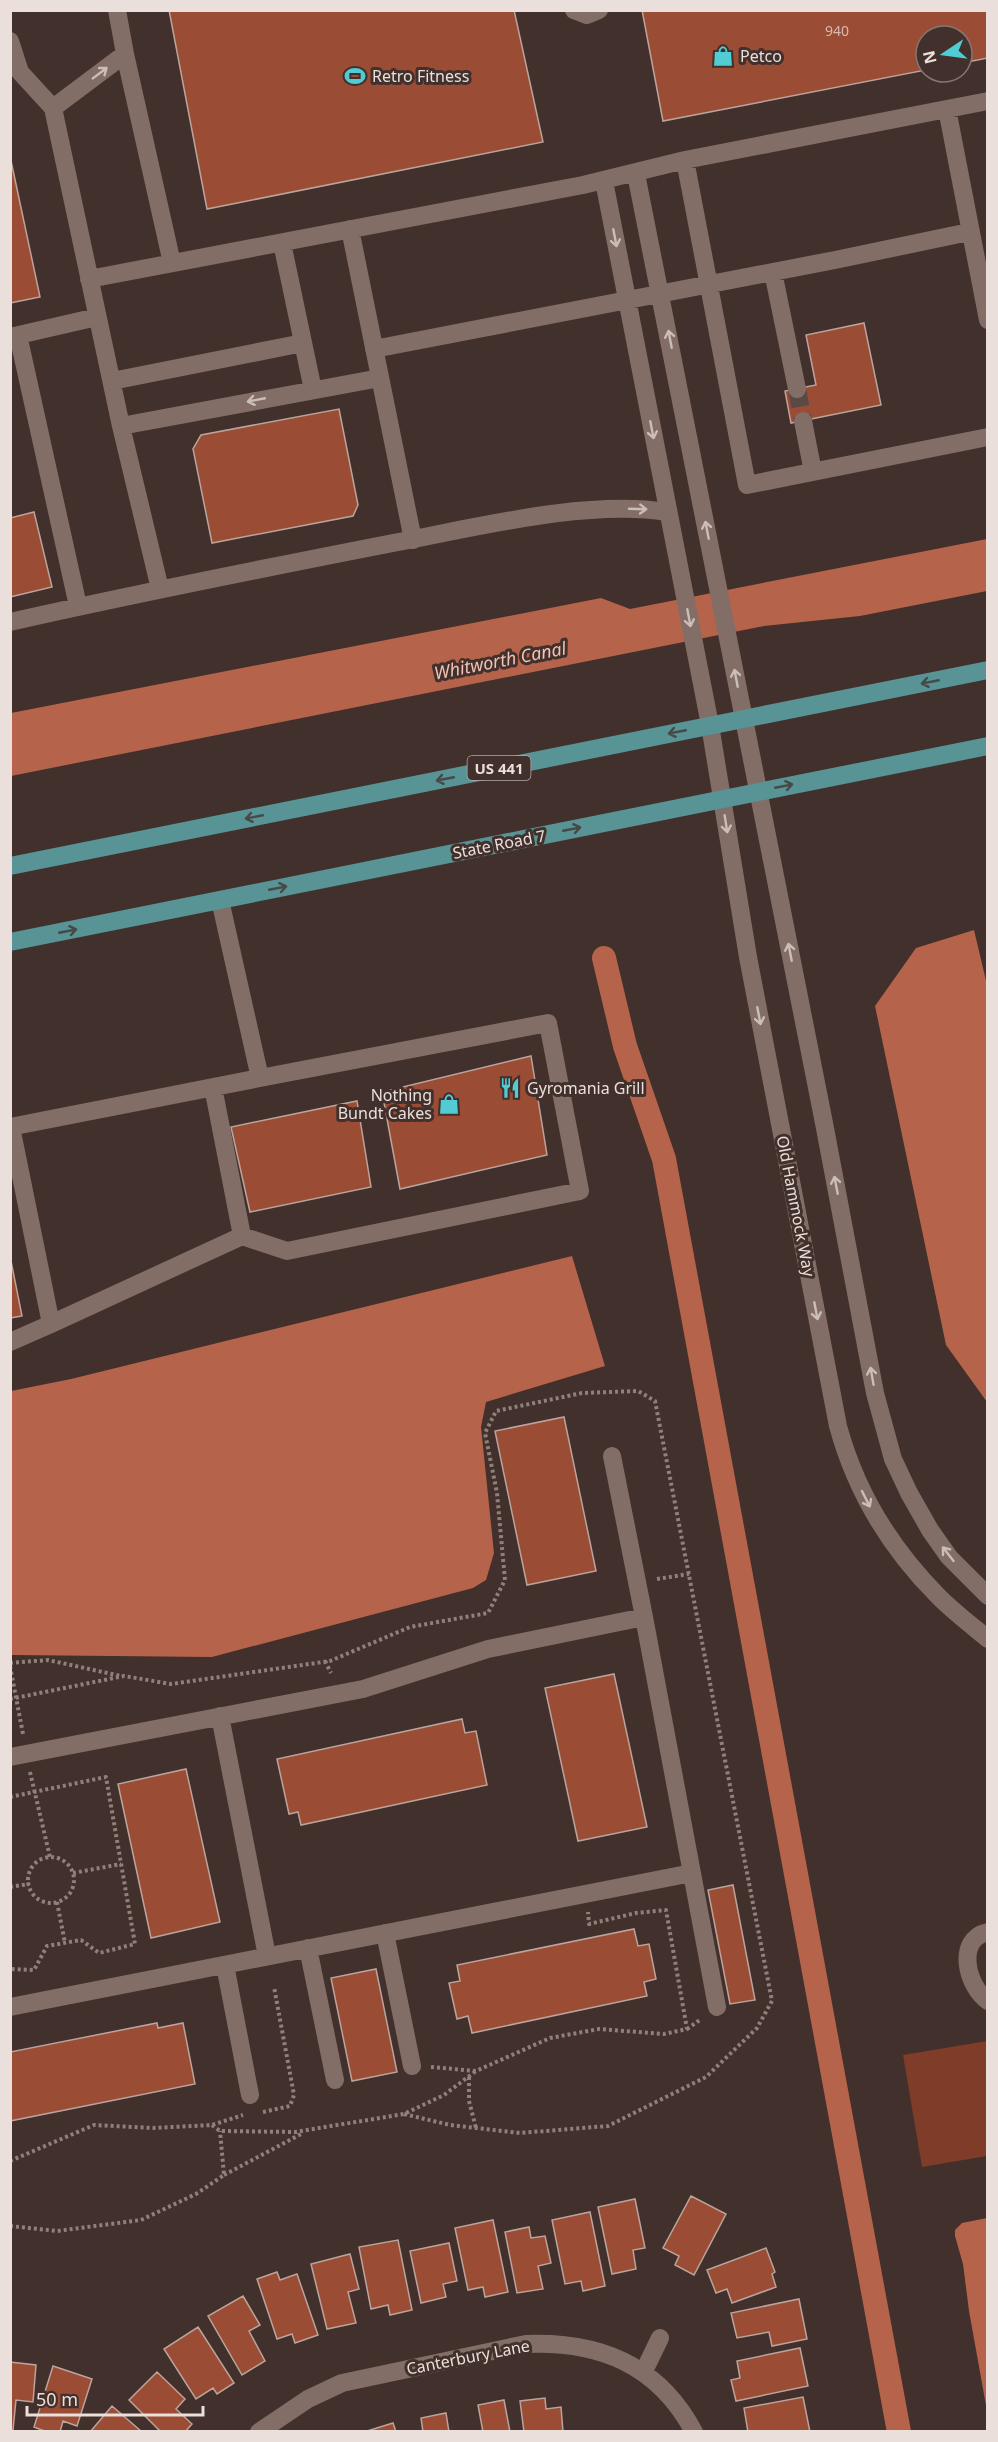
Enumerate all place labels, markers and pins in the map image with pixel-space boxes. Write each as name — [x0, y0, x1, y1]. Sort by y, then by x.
shop icon: Petco — [711, 44, 735, 68]
place label: Petco — [740, 45, 782, 67]
sports icon: Retro Fitness — [343, 64, 367, 88]
place label: Retro Fitness — [372, 65, 469, 87]
restaurant icon: Gyromania Grill — [498, 1076, 522, 1100]
place label: Gyromania Grill — [527, 1077, 645, 1099]
place label: Nothing Bundt Cakes — [338, 1084, 432, 1124]
shop icon: Nothing Bundt Cakes — [437, 1092, 461, 1116]

